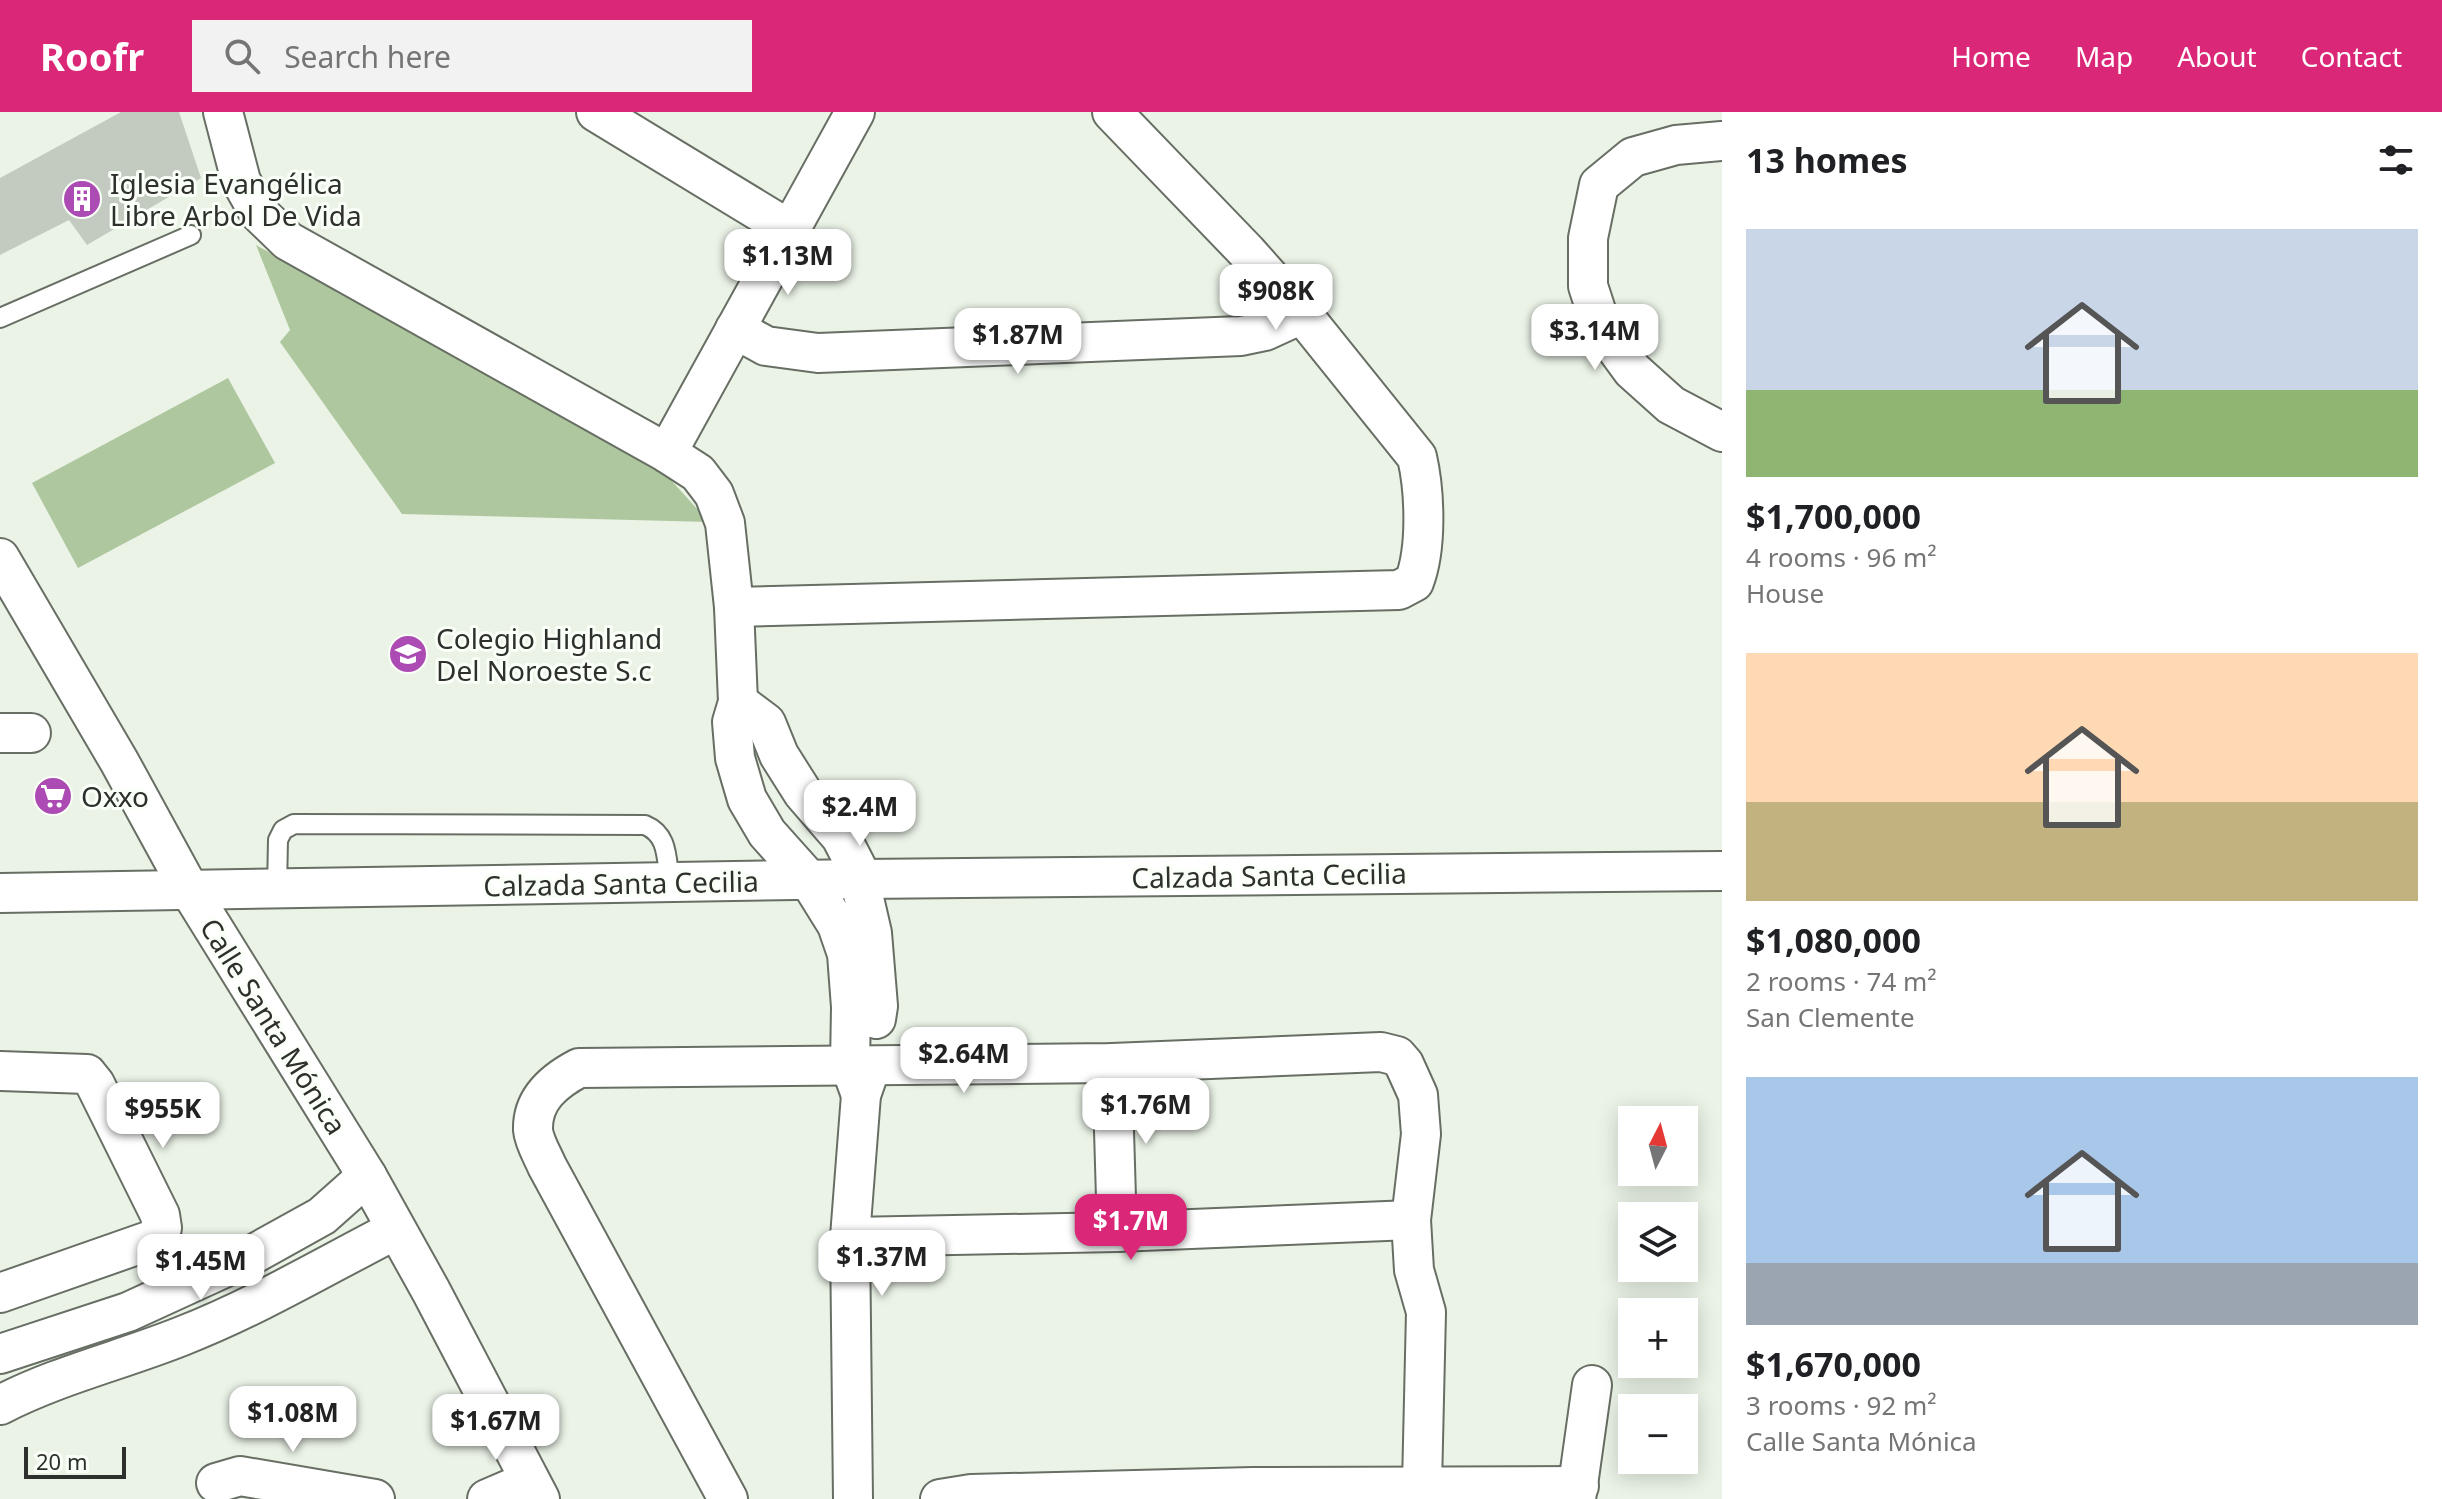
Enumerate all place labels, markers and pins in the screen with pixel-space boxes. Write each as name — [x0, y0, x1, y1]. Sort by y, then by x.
place label: Iglesia Evangélica Libre Arbol De Vida — [110, 164, 362, 234]
building icon: Iglesia Evangélica Libre Arbol De Vida — [61, 178, 103, 220]
pin: $1.13M — [723, 229, 853, 297]
pin: $908K — [1220, 264, 1332, 332]
pin: $3.14M — [1530, 304, 1660, 372]
pin: $1.87M — [953, 308, 1083, 376]
place label: Colegio Highland Del Noroeste S.c — [436, 619, 662, 689]
school or university icon: Colegio Highland Del Noroeste S.c — [387, 633, 429, 675]
supermarket icon: Oxxo — [32, 775, 74, 817]
place label: Oxxo — [81, 777, 149, 815]
pin: $2.4M — [804, 780, 916, 848]
pin: $2.64M — [899, 1027, 1029, 1095]
pin: $1.76M — [1081, 1078, 1211, 1146]
pin: $955K — [107, 1082, 219, 1150]
pin: $1.7M — [1075, 1194, 1187, 1262]
pin: $1.37M — [817, 1230, 947, 1298]
pin: $1.45M — [136, 1234, 266, 1302]
pin: $1.08M — [228, 1386, 358, 1454]
pin: $1.67M — [431, 1394, 561, 1462]

